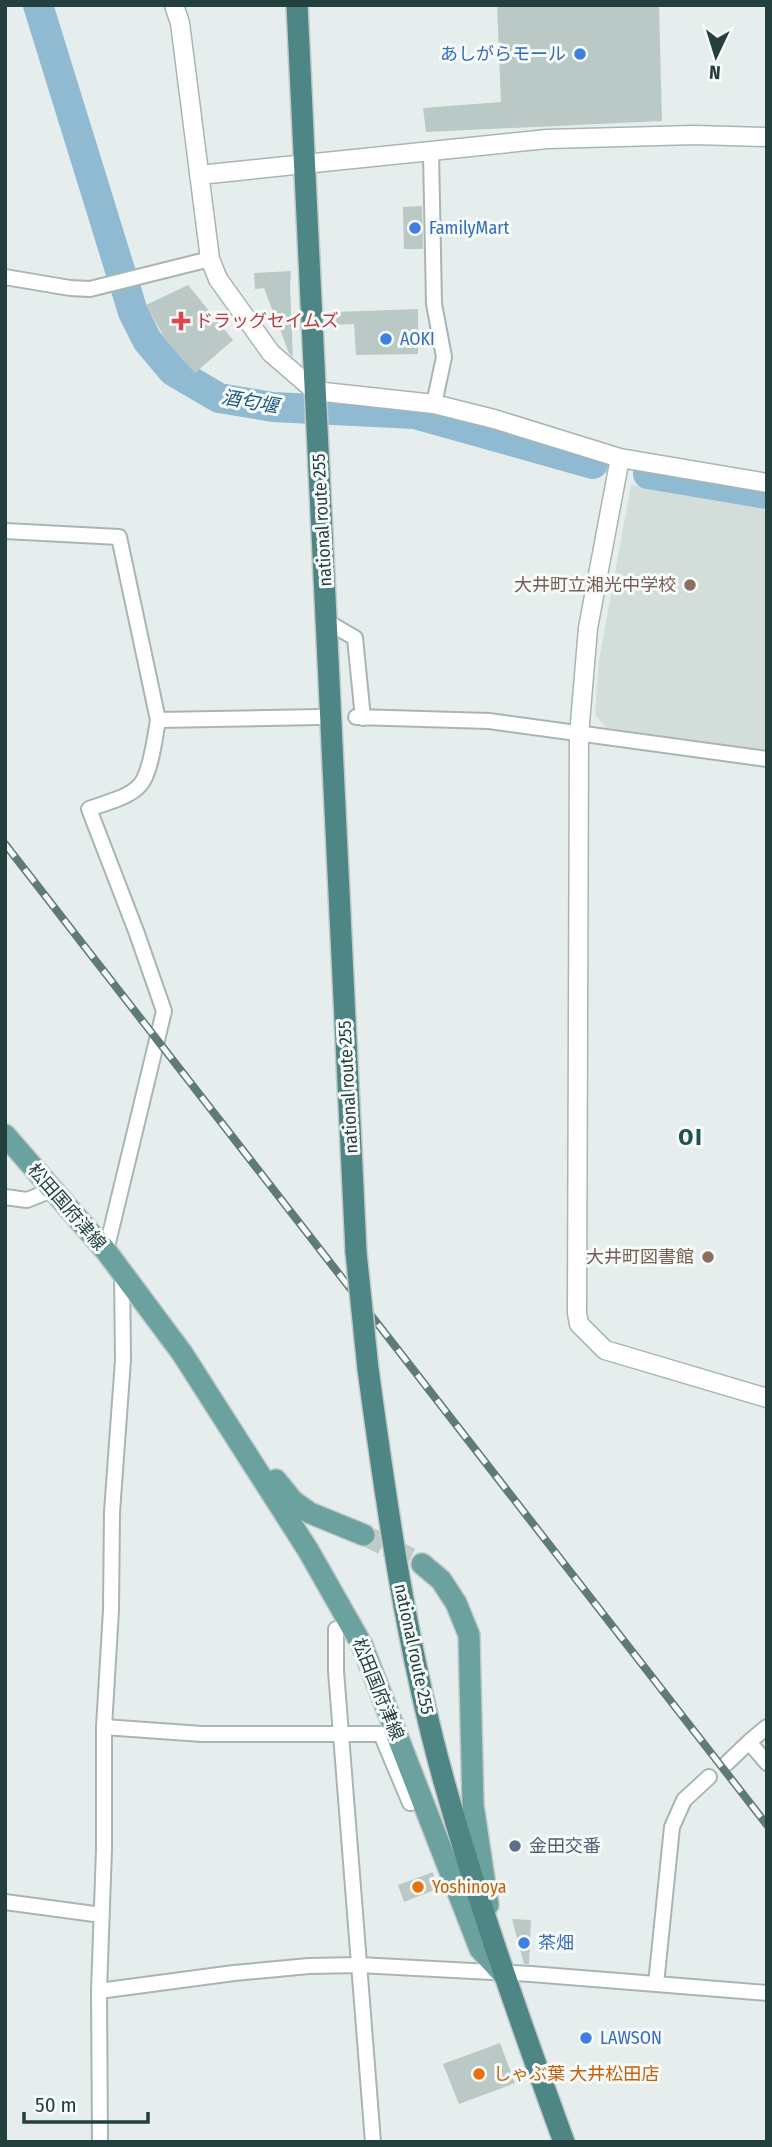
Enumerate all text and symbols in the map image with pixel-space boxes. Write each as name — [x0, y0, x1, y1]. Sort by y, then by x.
north arrow — [681, 21, 751, 91]
place label: あしがらモール — [440, 43, 566, 65]
marker: あしがらモール — [572, 46, 588, 62]
text: N — [708, 61, 721, 84]
place label: FamilyMart — [429, 217, 510, 239]
marker: FamilyMart — [407, 220, 423, 236]
place label: ドラッグセイムズ — [195, 310, 339, 332]
marker: ドラッグセイムズ — [173, 313, 189, 329]
place label: AOKI — [400, 328, 435, 350]
marker: AOKI — [378, 331, 394, 347]
water label: 酒匂堰 — [220, 385, 283, 418]
street label: national route 255 — [308, 453, 336, 587]
place label: 大井町立湘光中学校 — [514, 574, 676, 596]
marker: 大井町立湘光中学校 — [682, 577, 698, 593]
street label: national route 255 — [334, 1020, 362, 1154]
district label: OI — [678, 1123, 704, 1151]
street label: 松田国府津線 — [23, 1159, 111, 1255]
place label: 大井町図書館 — [586, 1246, 694, 1268]
marker: 大井町図書館 — [700, 1249, 716, 1265]
street label: national route 255 — [389, 1582, 439, 1716]
street label: 松田国府津線 — [348, 1635, 408, 1743]
place label: 金田交番 — [529, 1835, 601, 1857]
marker: 金田交番 — [507, 1838, 523, 1854]
place label: Yoshinoya — [432, 1876, 507, 1898]
marker: Yoshinoya — [410, 1879, 426, 1895]
place label: 茶畑 — [538, 1932, 574, 1954]
marker: 茶畑 — [516, 1935, 532, 1951]
place label: LAWSON — [600, 2027, 662, 2049]
marker: LAWSON — [578, 2030, 594, 2046]
place label: しゃぶ葉 大井松田店 — [493, 2063, 659, 2085]
marker: しゃぶ葉 大井松田店 — [471, 2066, 487, 2082]
scale bar — [24, 2080, 149, 2124]
text: 50 m — [35, 2092, 77, 2118]

